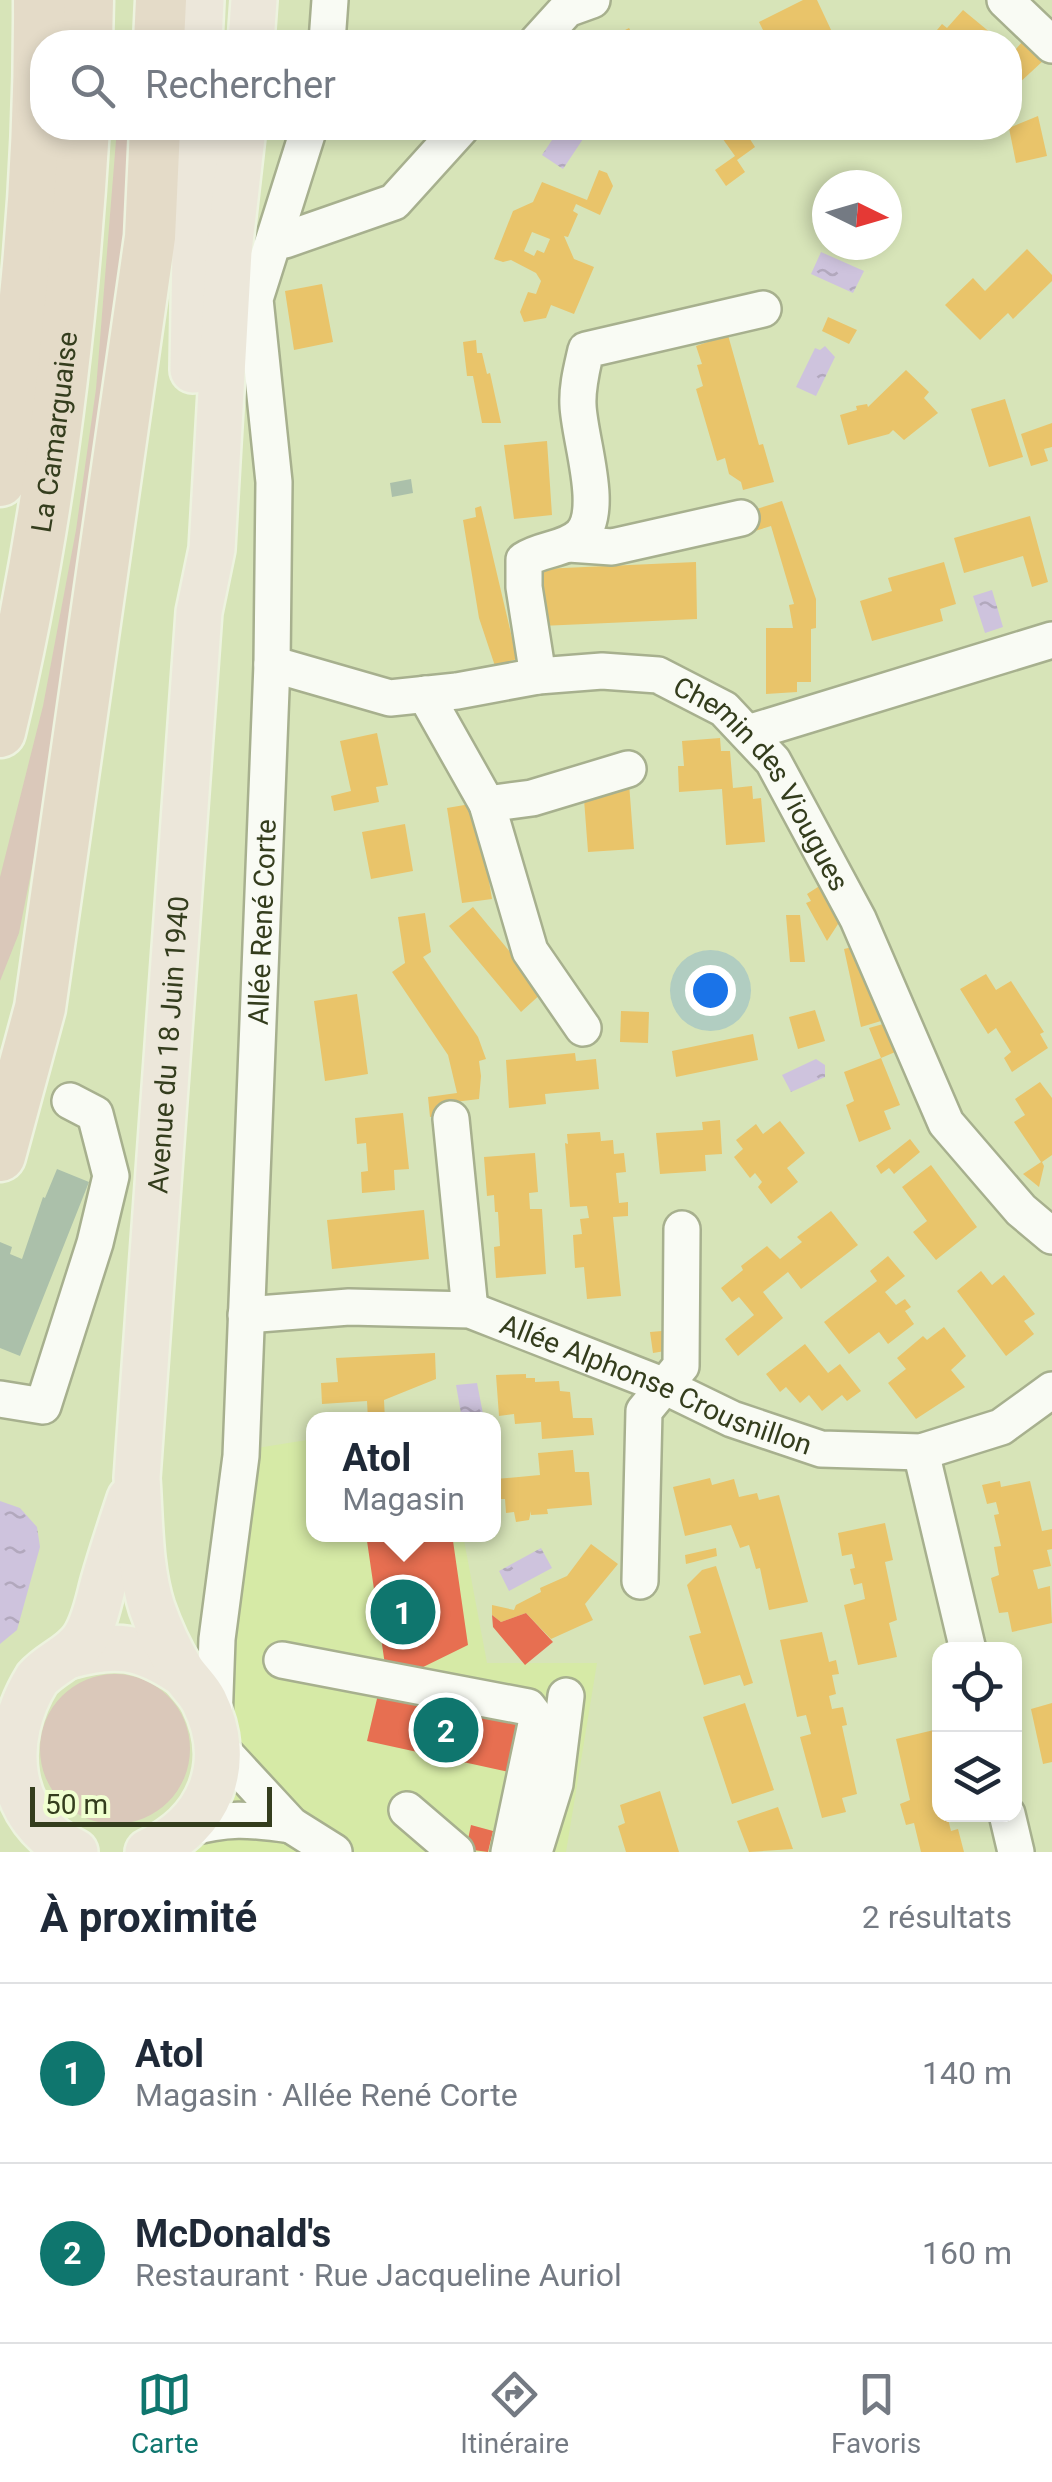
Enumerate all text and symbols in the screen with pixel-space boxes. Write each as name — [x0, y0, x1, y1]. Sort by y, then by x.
search box — [30, 30, 1022, 140]
icon: search — [65, 58, 120, 113]
text: Rechercher — [145, 63, 336, 107]
north arrow — [812, 170, 902, 260]
street label: La Camarguaise — [24, 330, 84, 535]
street label: Chemin des Viougues — [668, 669, 856, 896]
street label: Allée René Corte — [241, 818, 282, 1026]
street label: Avenue du 18 Juin 1940 — [141, 895, 195, 1195]
your location — [685, 965, 736, 1016]
street label: Allée Alphonse Crousnillon — [496, 1307, 816, 1461]
popup — [306, 1412, 501, 1542]
text: Atol — [342, 1436, 411, 1480]
text: Magasin — [342, 1480, 465, 1518]
pin: 1 — [370, 1574, 436, 1650]
map controls — [932, 1642, 1022, 1822]
button: locate — [932, 1642, 1022, 1732]
pin: 2 — [414, 1692, 478, 1768]
button: layers — [932, 1732, 1022, 1822]
scale bar — [30, 1782, 272, 1826]
text: 50 m — [45, 1788, 108, 1821]
text: À proximité — [40, 1893, 257, 1942]
text: 2 résultats — [862, 1898, 1012, 1936]
text: Atol — [135, 2032, 204, 2076]
text: 1 — [63, 2054, 82, 2092]
text: 140 m — [922, 2054, 1012, 2092]
text: Magasin · Allée René Corte — [135, 2076, 518, 2114]
text: McDonald's — [135, 2212, 331, 2256]
text: 2 — [63, 2234, 82, 2272]
text: 160 m — [922, 2234, 1012, 2272]
text: Restaurant · Rue Jacqueline Auriol — [135, 2256, 622, 2294]
tab: Carte — [131, 2367, 199, 2460]
tab: Itinéraire — [460, 2367, 569, 2460]
tab: Favoris — [831, 2367, 921, 2460]

